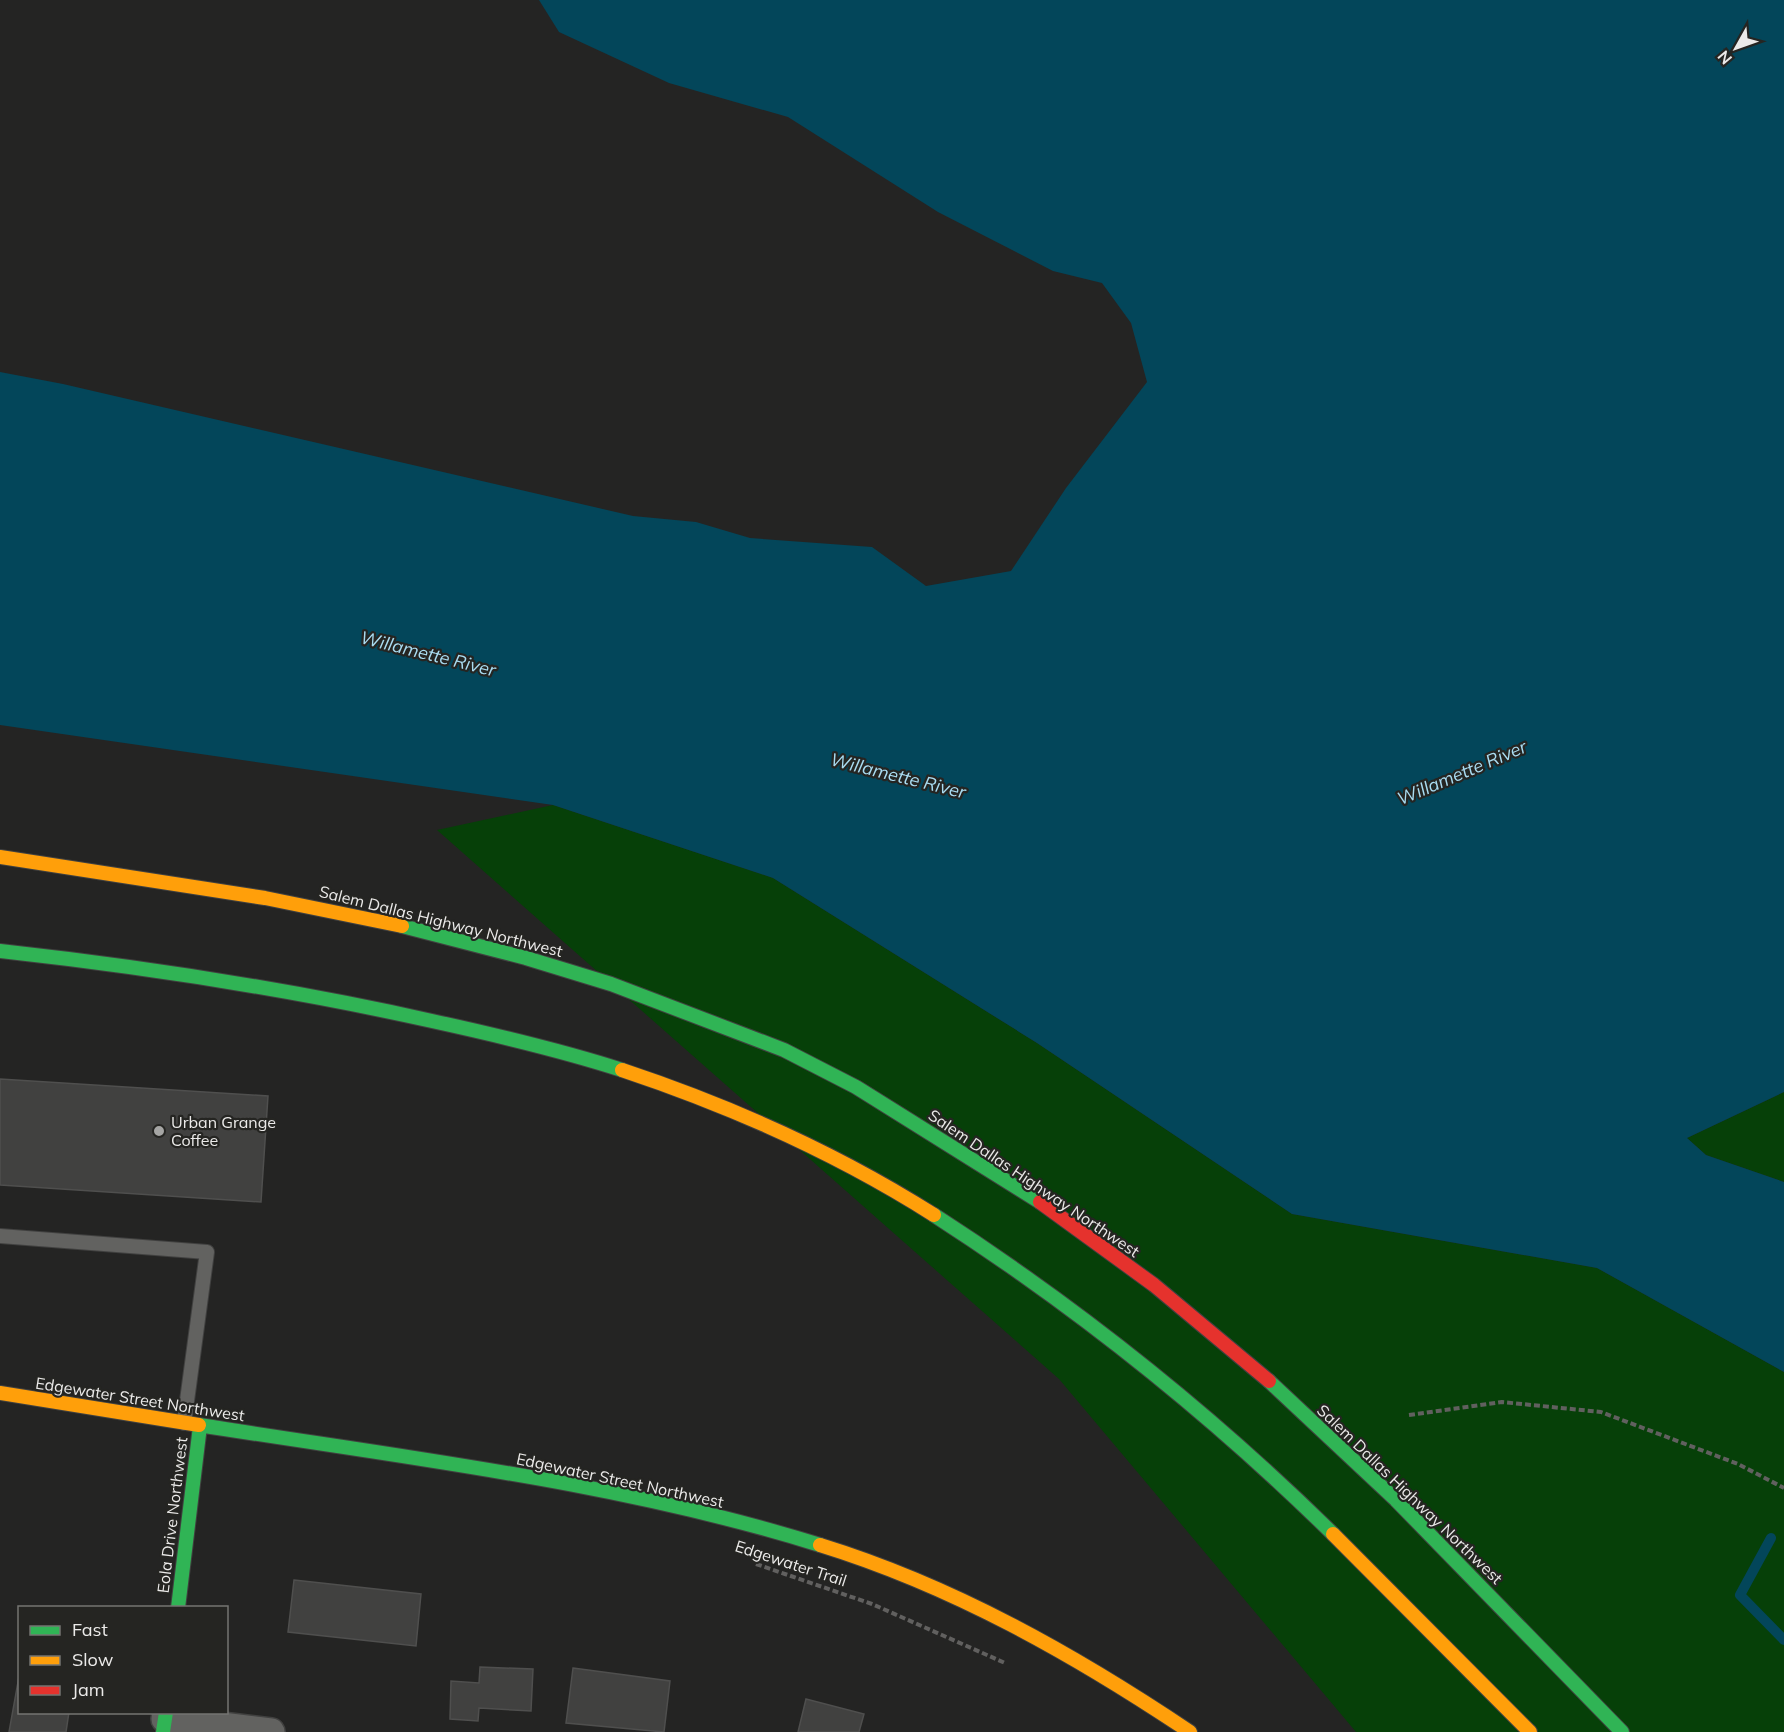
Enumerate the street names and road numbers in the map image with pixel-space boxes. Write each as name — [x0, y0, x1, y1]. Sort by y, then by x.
street label: Salem Dallas Highway Northwest — [317, 881, 565, 961]
street label: Salem Dallas Highway Northwest — [925, 1105, 1144, 1261]
street label: Edgewater Street Northwest — [34, 1373, 246, 1425]
street label: Salem Dallas Highway Northwest — [1313, 1400, 1507, 1588]
street label: Eola Drive Northwest — [153, 1435, 192, 1594]
street label: Edgewater Street Northwest — [515, 1448, 726, 1512]
street label: Edgewater Trail — [733, 1536, 849, 1590]

